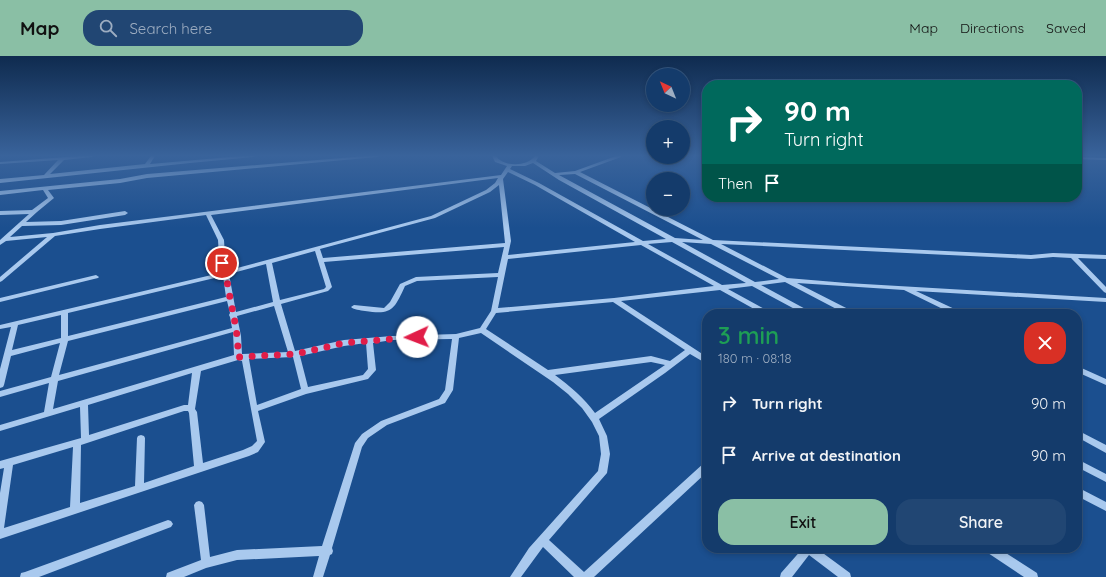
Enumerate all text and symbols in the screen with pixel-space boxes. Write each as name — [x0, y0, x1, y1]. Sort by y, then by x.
search box — [83, 10, 363, 46]
text: Map — [20, 16, 59, 40]
icon: search — [97, 17, 119, 39]
text: Search here — [129, 19, 212, 38]
text: Map — [909, 19, 938, 37]
text: Directions — [960, 19, 1024, 37]
text: Saved — [1046, 19, 1086, 37]
north arrow — [646, 68, 690, 112]
map controls — [646, 68, 690, 216]
text: 90 m — [784, 93, 851, 128]
icon: right — [718, 96, 770, 148]
button: + — [646, 120, 690, 164]
text: Turn right — [784, 128, 864, 151]
button: − — [646, 172, 690, 216]
icon: arrive — [761, 172, 783, 194]
text: Then — [718, 174, 753, 193]
pin — [205, 246, 239, 280]
icon: arrive — [211, 252, 233, 274]
position arrow — [396, 316, 438, 358]
text: 3 min — [718, 320, 779, 350]
button: close — [1024, 322, 1066, 364]
text: 180 m · 08:18 — [718, 350, 792, 366]
icon: right — [718, 392, 740, 414]
text: Turn right — [752, 394, 823, 413]
text: 90 m — [1031, 394, 1066, 413]
icon: arrive — [718, 444, 740, 466]
text: Arrive at destination — [752, 446, 901, 465]
text: 90 m — [1031, 446, 1066, 465]
button: Exit — [718, 499, 888, 545]
button: Share — [896, 499, 1066, 545]

